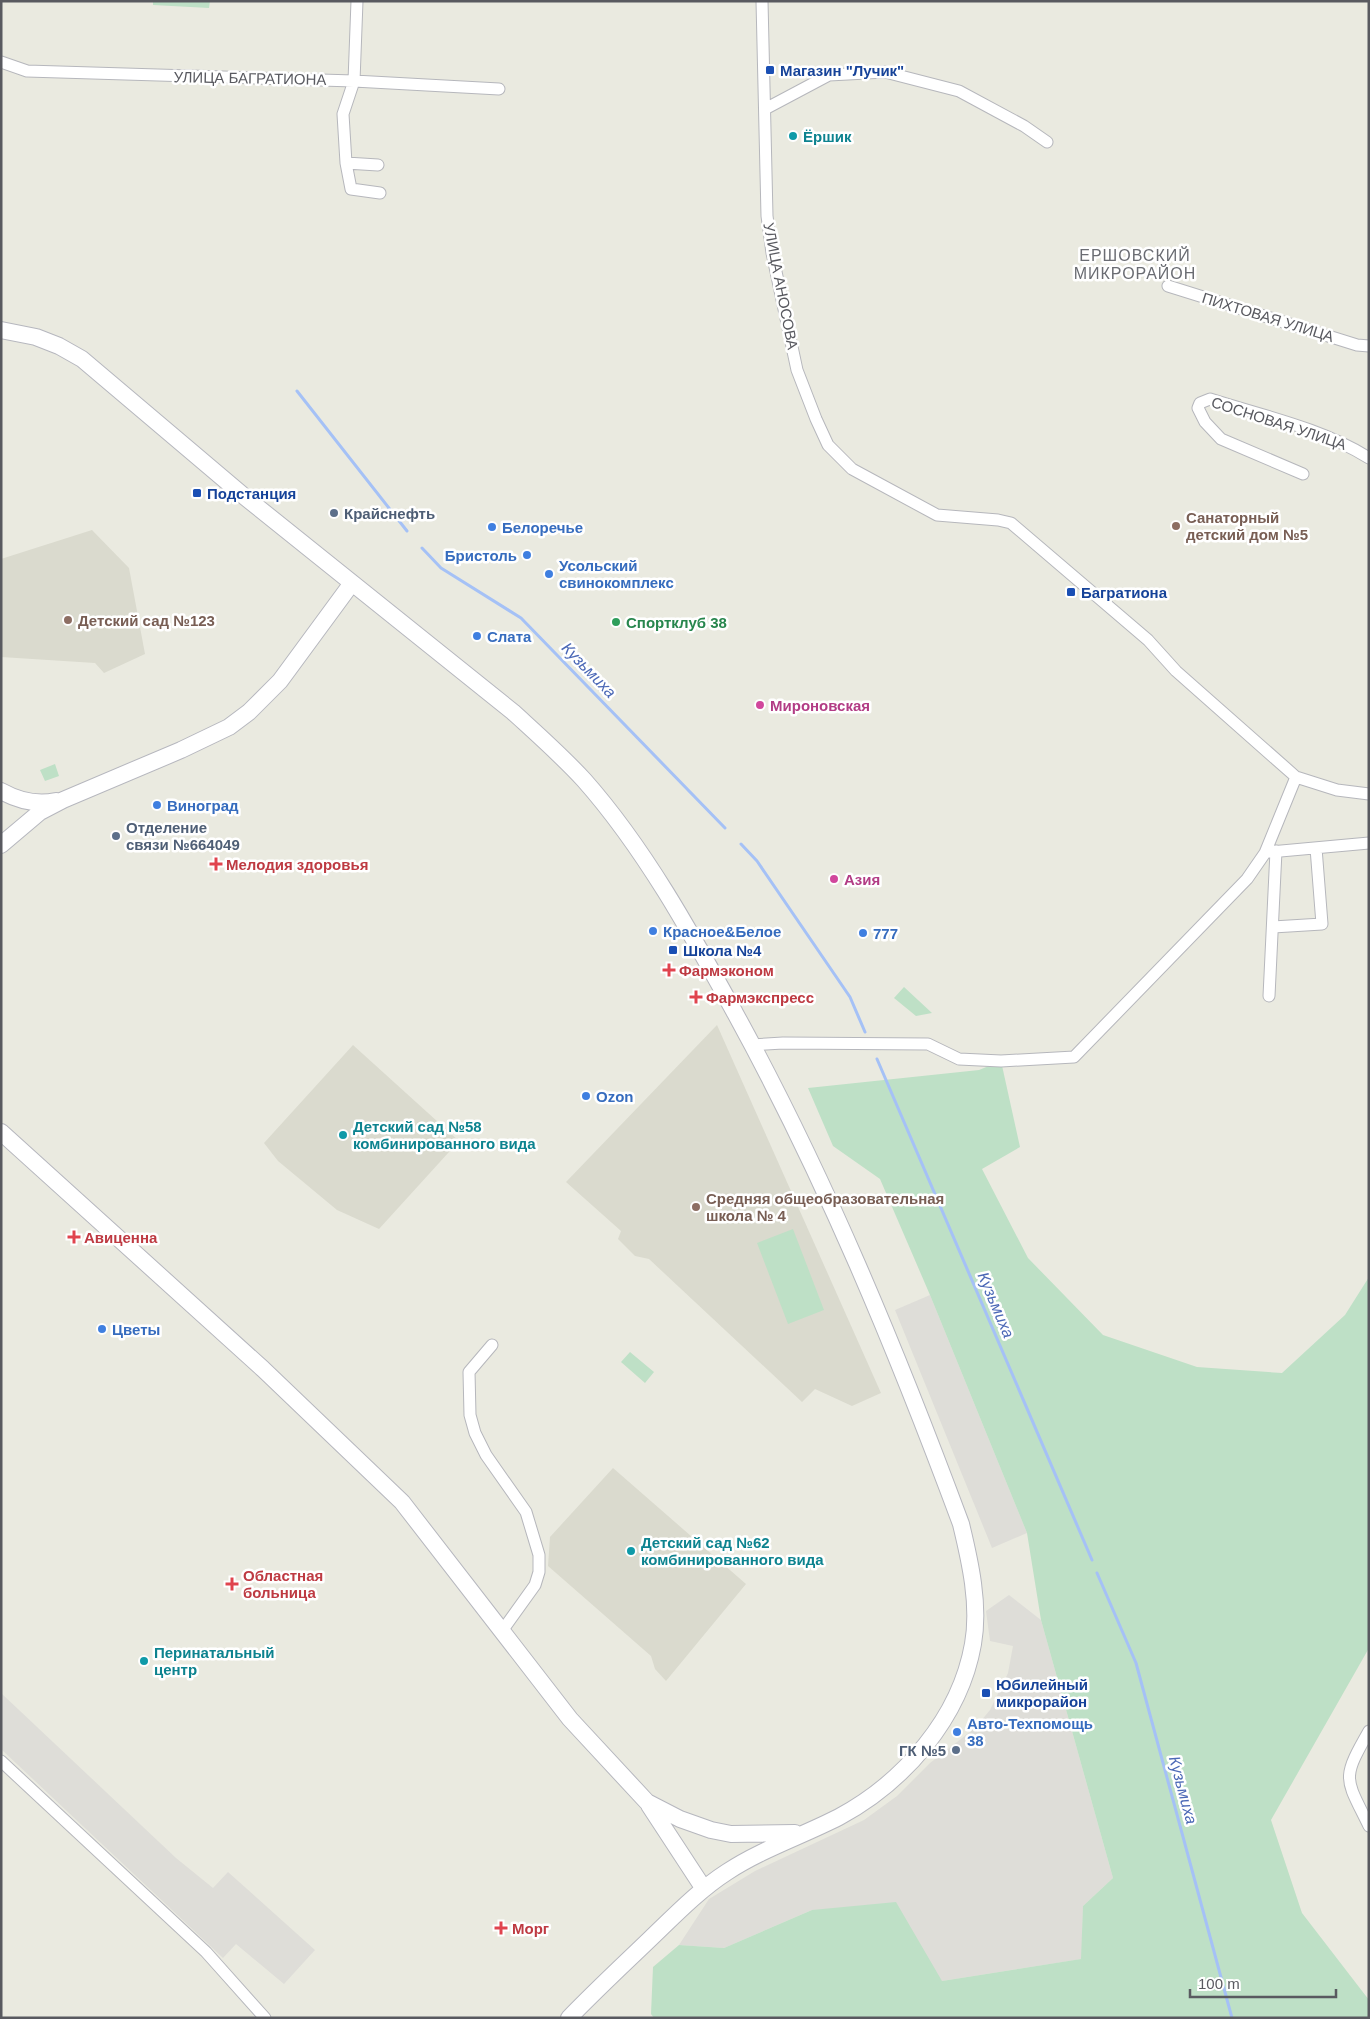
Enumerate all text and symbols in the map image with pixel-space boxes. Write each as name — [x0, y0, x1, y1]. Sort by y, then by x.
place label: Магазин "Лучик" — [780, 62, 904, 79]
marker: Магазин "Лучик" — [764, 64, 776, 76]
street label: УЛИЦА БАГРАТИОНА — [173, 68, 327, 88]
place label: Ёршик — [803, 128, 852, 145]
marker: Ёршик — [787, 130, 799, 142]
street label: УЛИЦА АНОСОВА — [760, 221, 802, 351]
district label: ЕРШОВСКИЙ МИКРОРАЙОН — [1074, 246, 1196, 282]
street label: ПИХТОВАЯ УЛИЦА — [1200, 289, 1336, 345]
street label: СОСНОВАЯ УЛИЦА — [1209, 393, 1349, 453]
place label: Подстанция — [207, 485, 296, 502]
marker: Подстанция — [191, 487, 203, 499]
place label: Крайснефть — [344, 505, 435, 522]
marker: Крайснефть — [328, 507, 340, 519]
place label: Санаторный детский дом №5 — [1186, 509, 1308, 543]
place label: Белоречье — [502, 519, 583, 536]
marker: Санаторный детский дом №5 — [1170, 520, 1182, 532]
marker: Белоречье — [486, 521, 498, 533]
place label: Бристоль — [445, 547, 517, 564]
marker: Бристоль — [521, 549, 533, 561]
place label: Усольский свинокомплекс — [559, 557, 674, 591]
marker: Усольский свинокомплекс — [543, 568, 555, 580]
place label: Багратиона — [1081, 584, 1168, 601]
marker: Багратиона — [1065, 586, 1077, 598]
place label: Детский сад №123 — [78, 612, 215, 629]
marker: Детский сад №123 — [62, 614, 74, 626]
place label: Спортклуб 38 — [626, 614, 727, 631]
marker: Спортклуб 38 — [610, 616, 622, 628]
place label: Слата — [487, 628, 532, 645]
marker: Слата — [471, 630, 483, 642]
water label: Кузьмиха — [559, 639, 619, 701]
place label: Мироновская — [770, 697, 870, 714]
marker: Мироновская — [754, 699, 766, 711]
place label: Виноград — [167, 797, 239, 814]
marker: Виноград — [151, 799, 163, 811]
place label: Отделение связи №664049 — [126, 819, 240, 853]
marker: Отделение связи №664049 — [110, 830, 122, 842]
place label: Мелодия здоровья — [226, 856, 368, 873]
marker: Мелодия здоровья — [210, 858, 222, 870]
place label: Азия — [844, 871, 880, 888]
marker: Азия — [828, 873, 840, 885]
place label: Красное&Белое — [663, 923, 781, 940]
marker: Красное&Белое — [647, 925, 659, 937]
place label: 777 — [873, 925, 898, 942]
marker: 777 — [857, 927, 869, 939]
place label: Школа №4 — [683, 942, 762, 959]
marker: Школа №4 — [667, 944, 679, 956]
place label: Фармэконом — [679, 962, 774, 979]
marker: Фармэконом — [663, 964, 675, 976]
place label: Фармэкспресс — [706, 989, 814, 1006]
marker: Фармэкспресс — [690, 991, 702, 1003]
place label: Ozon — [596, 1088, 634, 1105]
marker: Ozon — [580, 1090, 592, 1102]
place label: Детский сад №58 комбинированного вида — [353, 1118, 536, 1152]
marker: Детский сад №58 комбинированного вида — [337, 1129, 349, 1141]
place label: Средняя общеобразовательная школа № 4 — [706, 1190, 944, 1224]
marker: Средняя общеобразовательная школа № 4 — [690, 1201, 702, 1213]
place label: Авиценна — [84, 1229, 158, 1246]
marker: Авиценна — [68, 1231, 80, 1243]
water label: Кузьмиха — [975, 1270, 1017, 1340]
place label: Цветы — [112, 1321, 160, 1338]
marker: Цветы — [96, 1323, 108, 1335]
place label: Детский сад №62 комбинированного вида — [641, 1534, 824, 1568]
marker: Детский сад №62 комбинированного вида — [625, 1545, 637, 1557]
place label: Областная больница — [243, 1567, 323, 1601]
marker: Областная больница — [225, 1577, 239, 1591]
place label: Перинатальный центр — [154, 1644, 274, 1678]
marker: Перинатальный центр — [138, 1655, 150, 1667]
place label: Юбилейный микрорайон — [996, 1676, 1088, 1710]
marker: Юбилейный микрорайон — [980, 1687, 992, 1699]
place label: Авто-Техпомощь 38 — [967, 1715, 1093, 1749]
marker: Авто-Техпомощь 38 — [951, 1726, 963, 1738]
place label: ГК №5 — [899, 1742, 946, 1759]
marker: ГК №5 — [950, 1744, 962, 1756]
water label: Кузьмиха — [1166, 1754, 1200, 1826]
place label: Морг — [512, 1920, 549, 1937]
marker: Морг — [494, 1921, 508, 1935]
scale bar — [1190, 1966, 1336, 1998]
text: 100 m — [1198, 1975, 1240, 1992]

